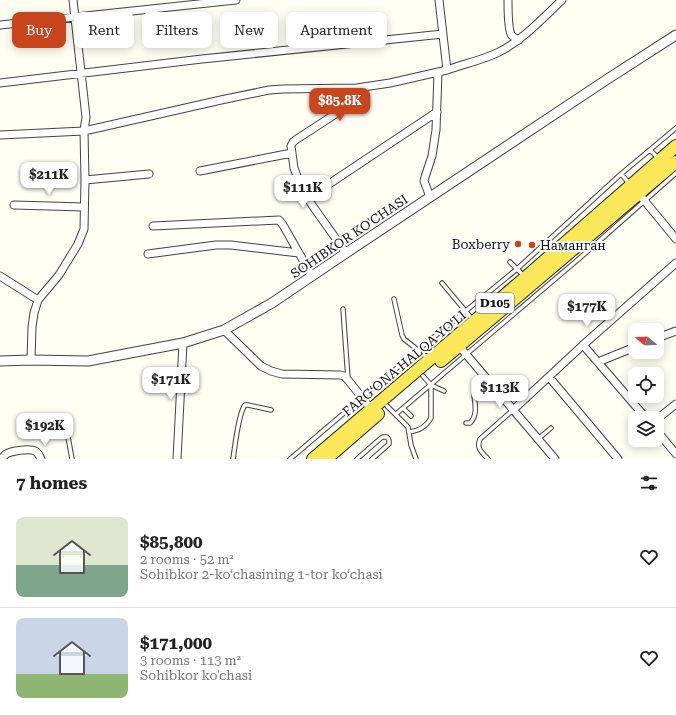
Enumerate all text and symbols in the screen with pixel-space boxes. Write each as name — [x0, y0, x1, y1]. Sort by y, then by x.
chip: Buy — [12, 12, 66, 48]
chip: Rent — [74, 12, 134, 48]
chip: Filters — [142, 12, 212, 48]
chip: New — [220, 12, 278, 48]
chip: Apartment — [286, 12, 387, 48]
pin: $85.8K — [307, 88, 373, 122]
text: $85.8K — [318, 93, 362, 108]
pin: $211K — [21, 162, 77, 196]
text: $211K — [29, 167, 69, 182]
pin: $111K — [275, 175, 331, 209]
text: $111K — [283, 180, 323, 195]
street label: SOHIBKOR KO'CHASI — [288, 192, 411, 281]
place label: Boxberry — [452, 237, 510, 252]
place label: Наманган — [540, 238, 606, 253]
marker: Boxberry — [513, 239, 523, 249]
marker: Наманган — [527, 240, 537, 250]
road number: D105 — [476, 293, 514, 313]
pin: $177K — [559, 294, 615, 328]
text: $177K — [567, 299, 607, 314]
street label: FARG‘ONA HALQA YO‘LI — [340, 307, 469, 419]
north arrow — [628, 323, 664, 359]
map controls — [628, 323, 664, 447]
pin: $171K — [143, 367, 199, 401]
button: locate — [628, 367, 664, 403]
text: $171K — [151, 372, 191, 387]
pin: $113K — [472, 375, 528, 409]
text: $113K — [480, 380, 520, 395]
button: layers — [628, 411, 664, 447]
pin: $192K — [17, 413, 73, 447]
text: $192K — [25, 418, 65, 433]
icon: filters — [638, 472, 660, 494]
text: 7 homes — [16, 473, 87, 493]
text: $85,800 — [140, 532, 203, 552]
icon: home — [48, 533, 96, 581]
icon: heart — [638, 546, 660, 568]
text: 2 rooms · 52 m² — [140, 552, 234, 567]
text: Sohibkor 2-ko‘chasining 1-tor ko‘chasi — [140, 567, 383, 582]
text: $171,000 — [140, 633, 212, 653]
icon: home — [48, 634, 96, 682]
icon: heart — [638, 647, 660, 669]
text: 3 rooms · 113 m² — [140, 653, 241, 668]
text: Sohibkor ko'chasi — [140, 668, 252, 683]

